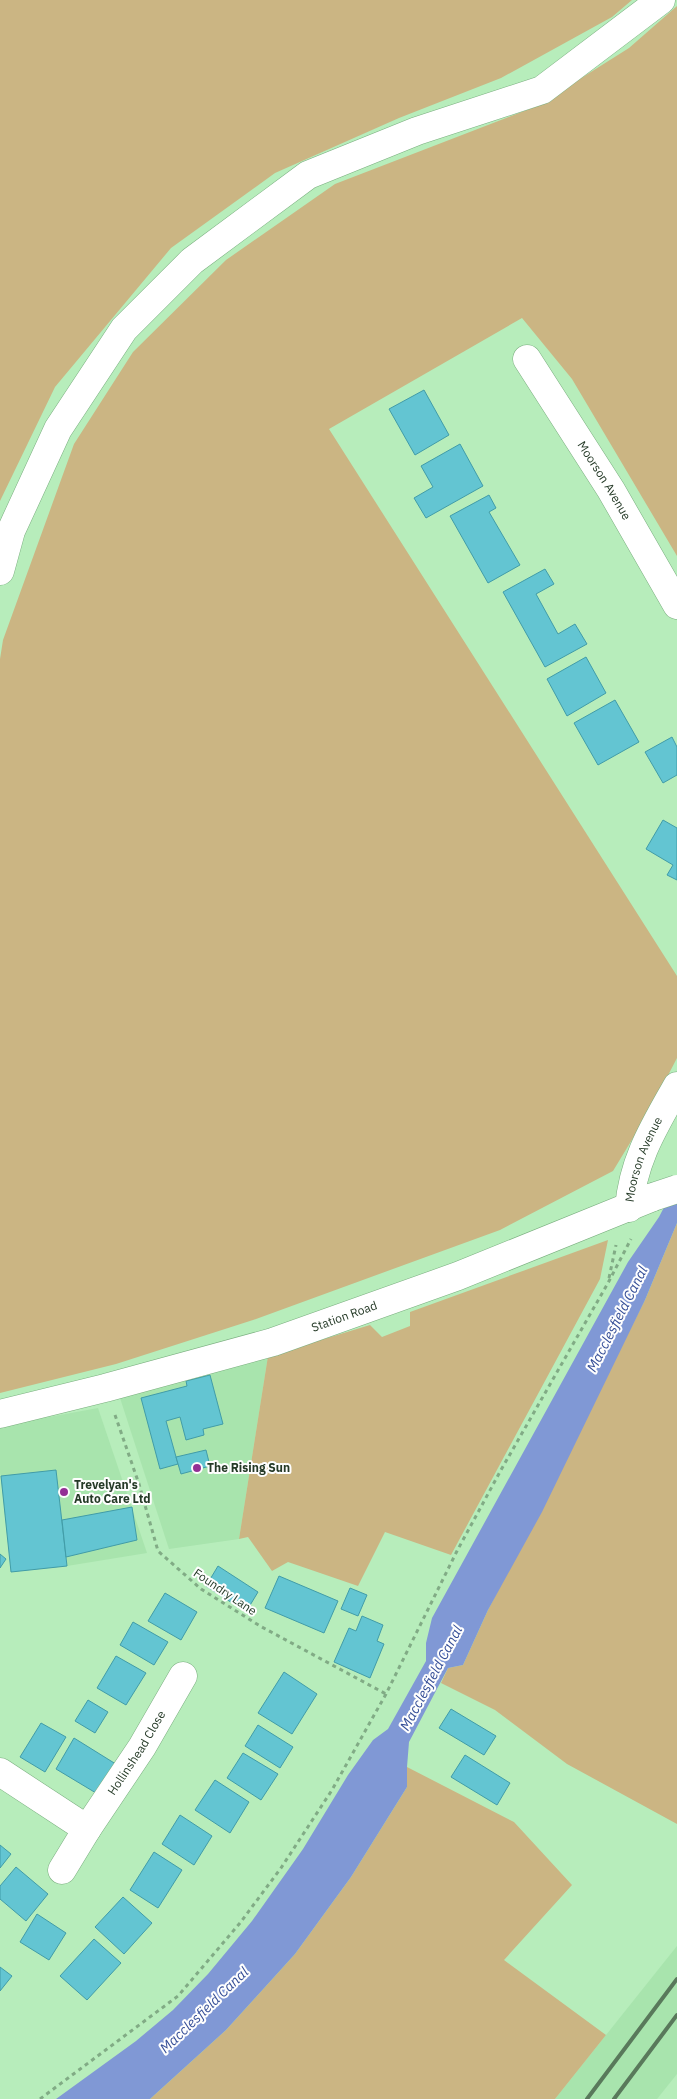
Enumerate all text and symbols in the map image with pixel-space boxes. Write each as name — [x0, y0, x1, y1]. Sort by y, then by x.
street label: Moorson Avenue — [575, 438, 635, 523]
street label: Moorson Avenue — [622, 1114, 666, 1203]
water label: Macclesfield Canal — [583, 1263, 652, 1375]
street label: Station Road — [309, 1297, 379, 1335]
place label: The Rising Sun — [207, 1460, 290, 1475]
marker: The Rising Sun — [191, 1462, 203, 1474]
place label: Trevelyan's Auto Care Ltd — [74, 1477, 151, 1506]
marker: Trevelyan's Auto Care Ltd — [58, 1486, 70, 1498]
street label: Foundry Lane — [191, 1565, 260, 1618]
water label: Macclesfield Canal — [396, 1622, 466, 1734]
street label: Hollinshead Close — [104, 1707, 169, 1798]
water label: Macclesfield Canal — [156, 1963, 252, 2057]

